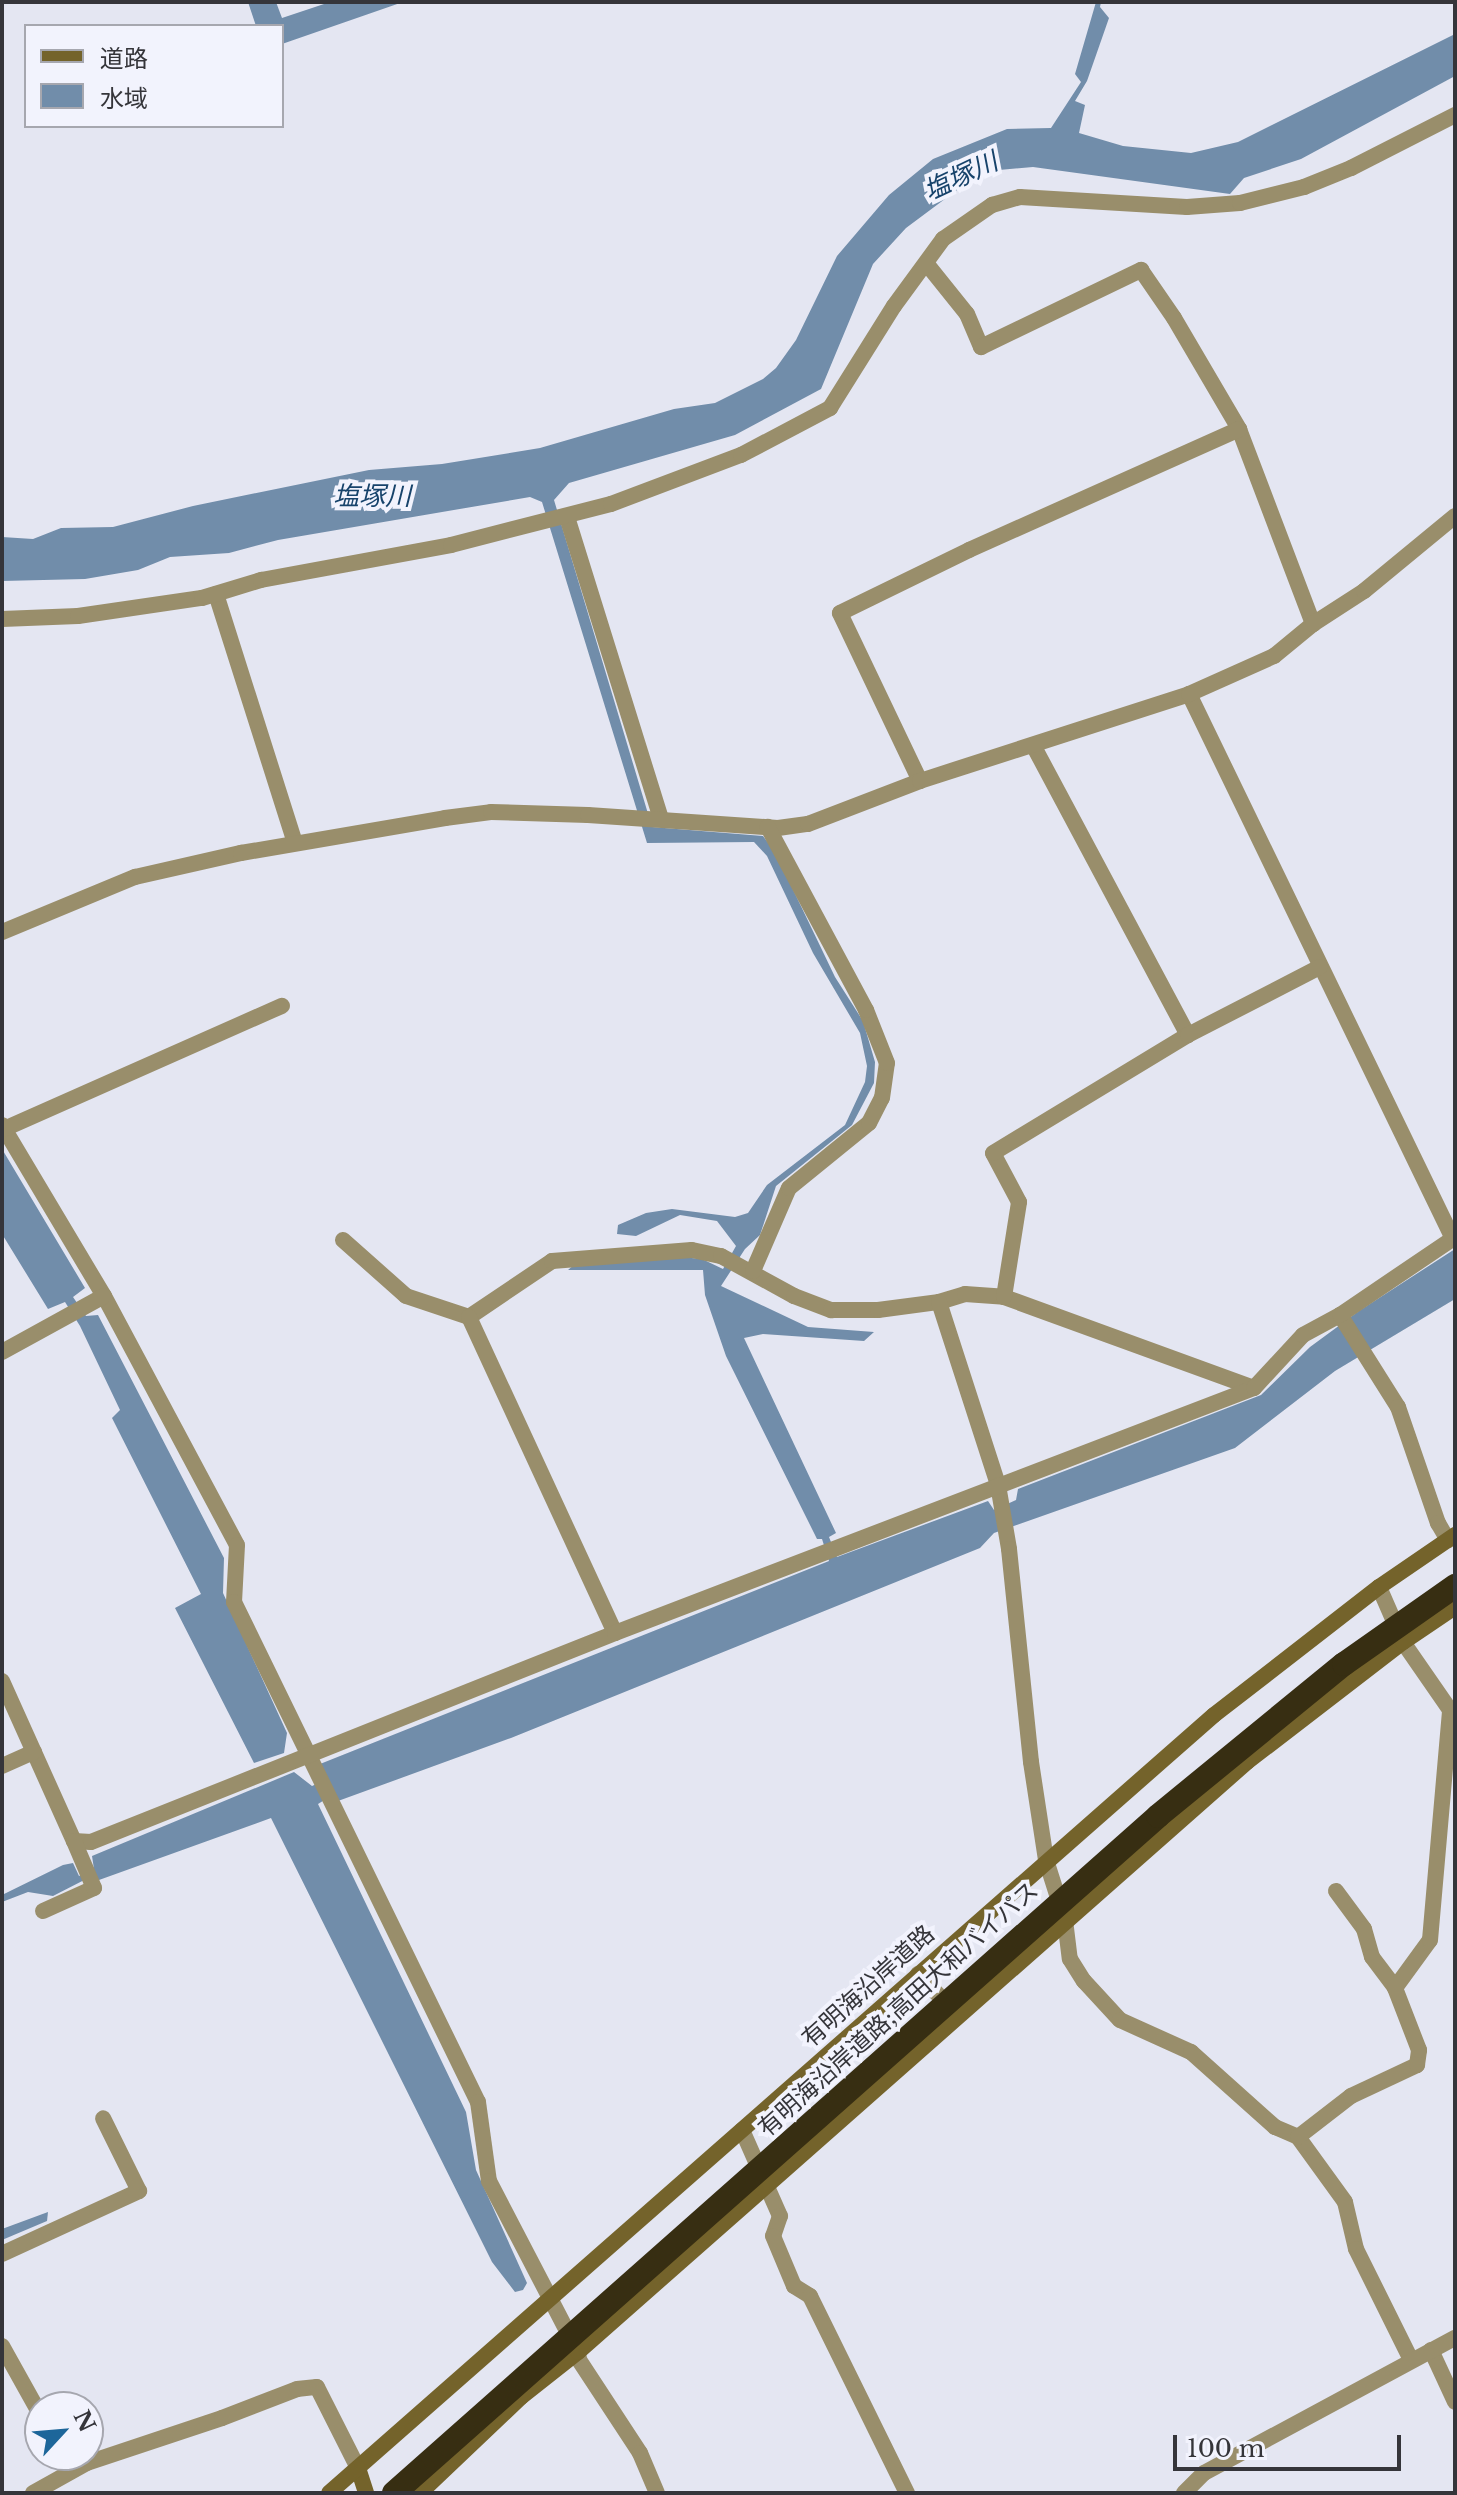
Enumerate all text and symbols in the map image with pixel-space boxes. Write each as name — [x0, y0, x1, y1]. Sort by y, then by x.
legend — [24, 24, 284, 128]
text: 道路 — [100, 44, 148, 73]
text: 水域 — [100, 84, 148, 113]
water label: 塩塚川 — [919, 146, 1003, 208]
water label: 塩塚川 — [333, 481, 411, 513]
street label: 有明海沿岸道路;高田大和バイパス — [752, 1875, 1044, 2143]
street label: 有明海沿岸道路 — [796, 1919, 940, 2053]
north arrow — [24, 2391, 104, 2471]
text: N — [68, 2406, 101, 2436]
scale bar — [1177, 2419, 1405, 2469]
text: 100 m — [1187, 2434, 1265, 2463]

